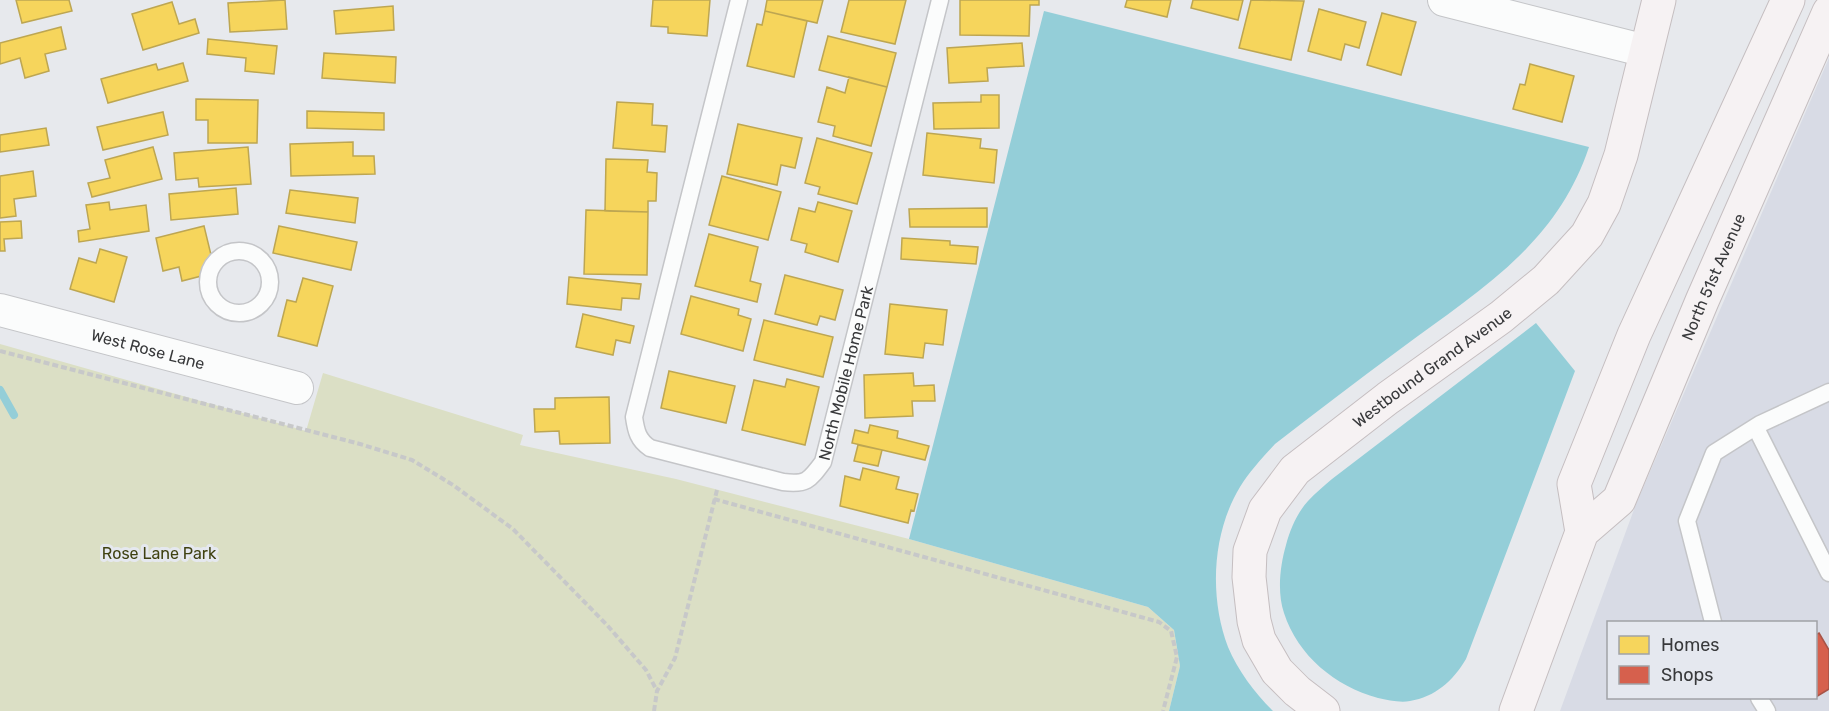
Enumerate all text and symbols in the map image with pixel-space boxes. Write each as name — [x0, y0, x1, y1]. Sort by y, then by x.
street label: North 51st Avenue — [1678, 210, 1749, 343]
street label: North Mobile Home Park — [815, 283, 877, 462]
street label: Westbound Grand Avenue — [1349, 303, 1516, 432]
street label: West Rose Lane — [89, 325, 207, 373]
park label: Rose Lane Park — [102, 544, 217, 563]
legend — [1607, 621, 1817, 699]
text: Homes — [1661, 634, 1719, 656]
text: Shops — [1661, 664, 1713, 686]

